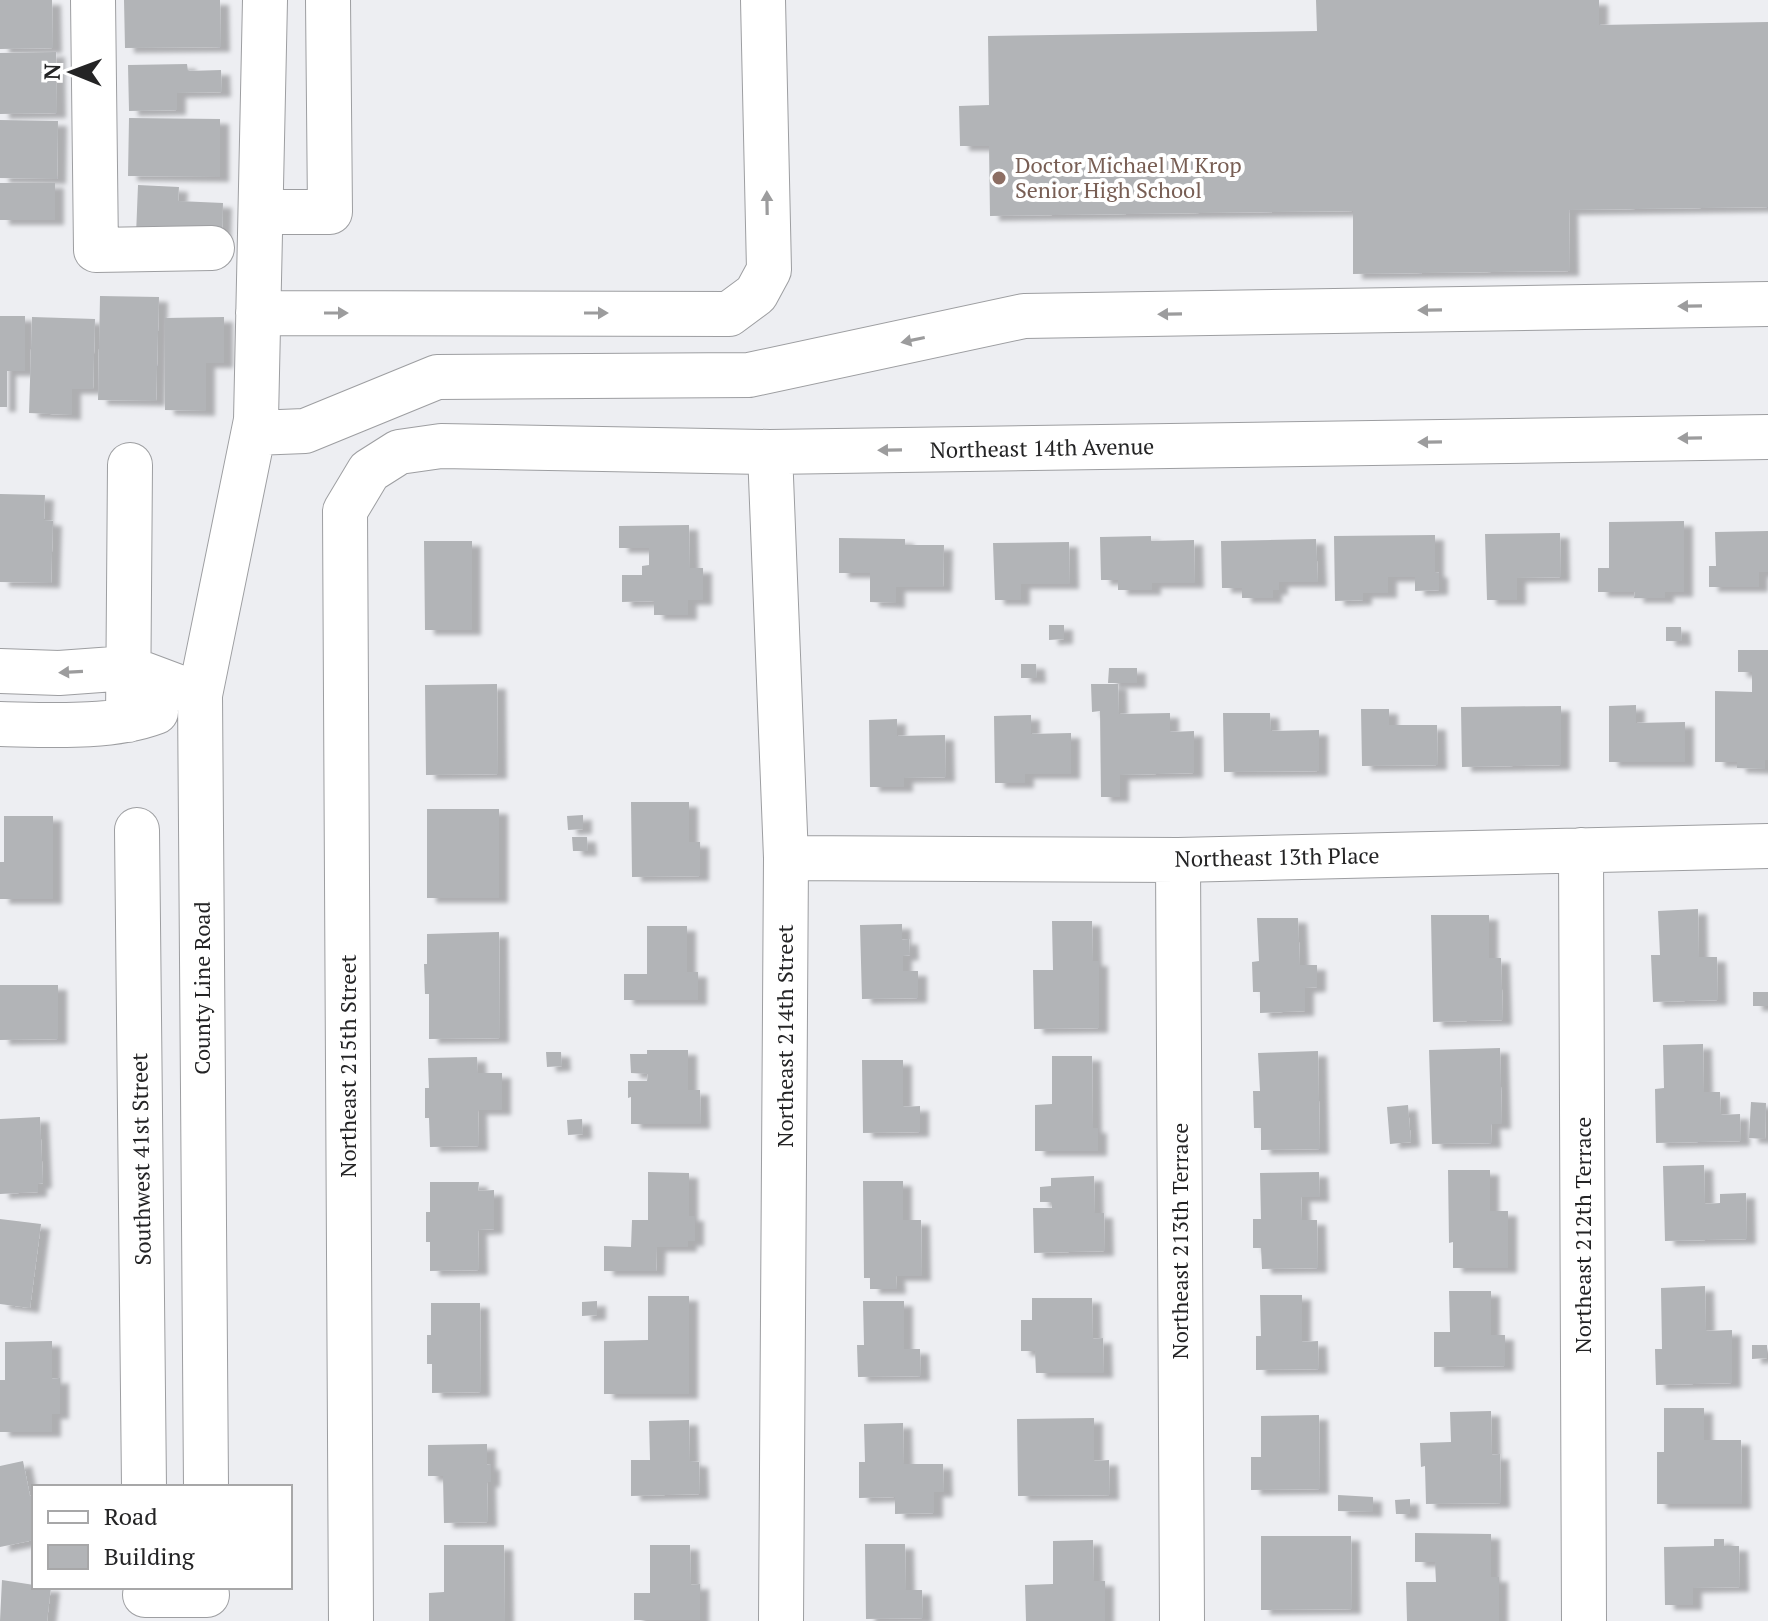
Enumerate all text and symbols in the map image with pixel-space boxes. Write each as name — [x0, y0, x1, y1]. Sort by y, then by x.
north arrow — [32, 32, 112, 112]
text: N — [37, 63, 66, 80]
place label: Doctor Michael M Krop Senior High School — [1015, 150, 1242, 204]
marker: Doctor Michael M Krop Senior High School — [990, 169, 1008, 187]
one-way arrow — [761, 190, 773, 215]
one-way arrow — [1677, 300, 1702, 312]
one-way arrow — [1417, 304, 1442, 316]
one-way arrow — [324, 307, 349, 319]
one-way arrow — [584, 307, 609, 319]
one-way arrow — [1157, 308, 1182, 320]
one-way arrow — [900, 334, 925, 347]
street label: Northeast 14th Avenue — [930, 431, 1154, 464]
one-way arrow — [1677, 432, 1702, 445]
one-way arrow — [1417, 436, 1442, 448]
one-way arrow — [877, 444, 902, 456]
one-way arrow — [58, 666, 83, 679]
street label: Northeast 13th Place — [1174, 840, 1380, 873]
street label: County Line Road — [187, 901, 216, 1075]
street label: Northeast 214th Street — [770, 924, 799, 1148]
street label: Northeast 215th Street — [333, 954, 362, 1178]
street label: Southwest 41st Street — [124, 1052, 157, 1266]
street label: Northeast 212th Terrace — [1568, 1117, 1597, 1353]
street label: Northeast 213th Terrace — [1165, 1123, 1194, 1359]
legend — [32, 1485, 292, 1589]
text: Road — [104, 1500, 158, 1532]
text: Building — [104, 1540, 195, 1572]

